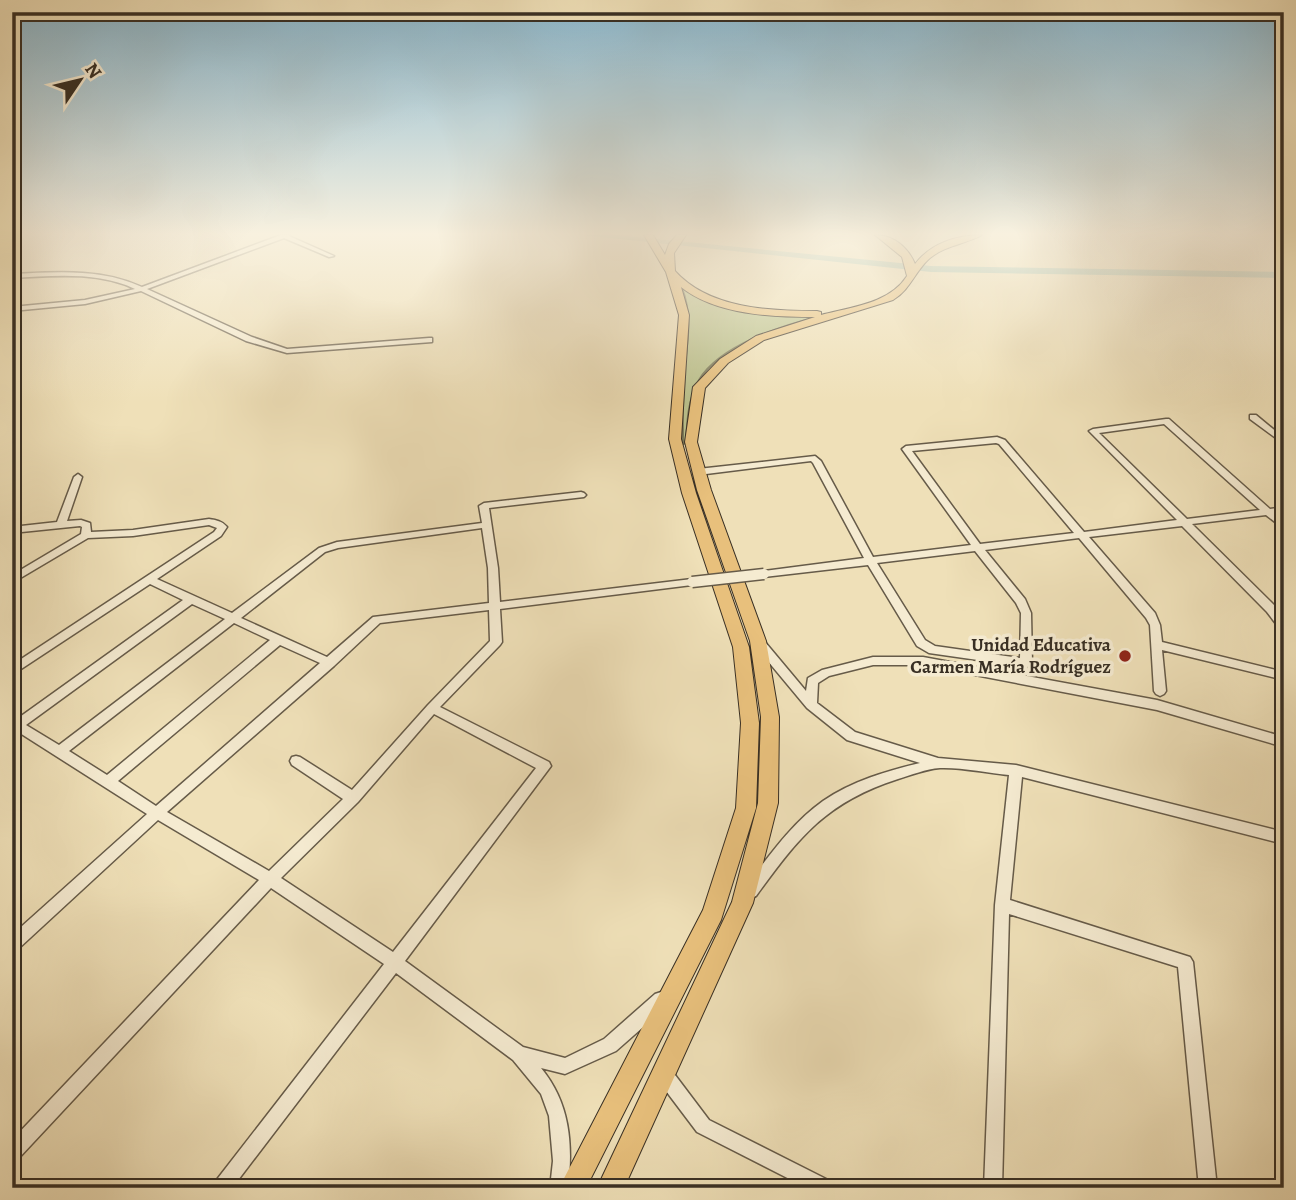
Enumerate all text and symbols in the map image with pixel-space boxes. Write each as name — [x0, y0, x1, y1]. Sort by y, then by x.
north arrow — [46, 46, 116, 116]
text: N — [78, 58, 108, 84]
place label: Unidad Educativa Carmen María Rodríguez — [910, 632, 1112, 680]
marker: Unidad Educativa Carmen María Rodríguez — [1117, 648, 1133, 664]

